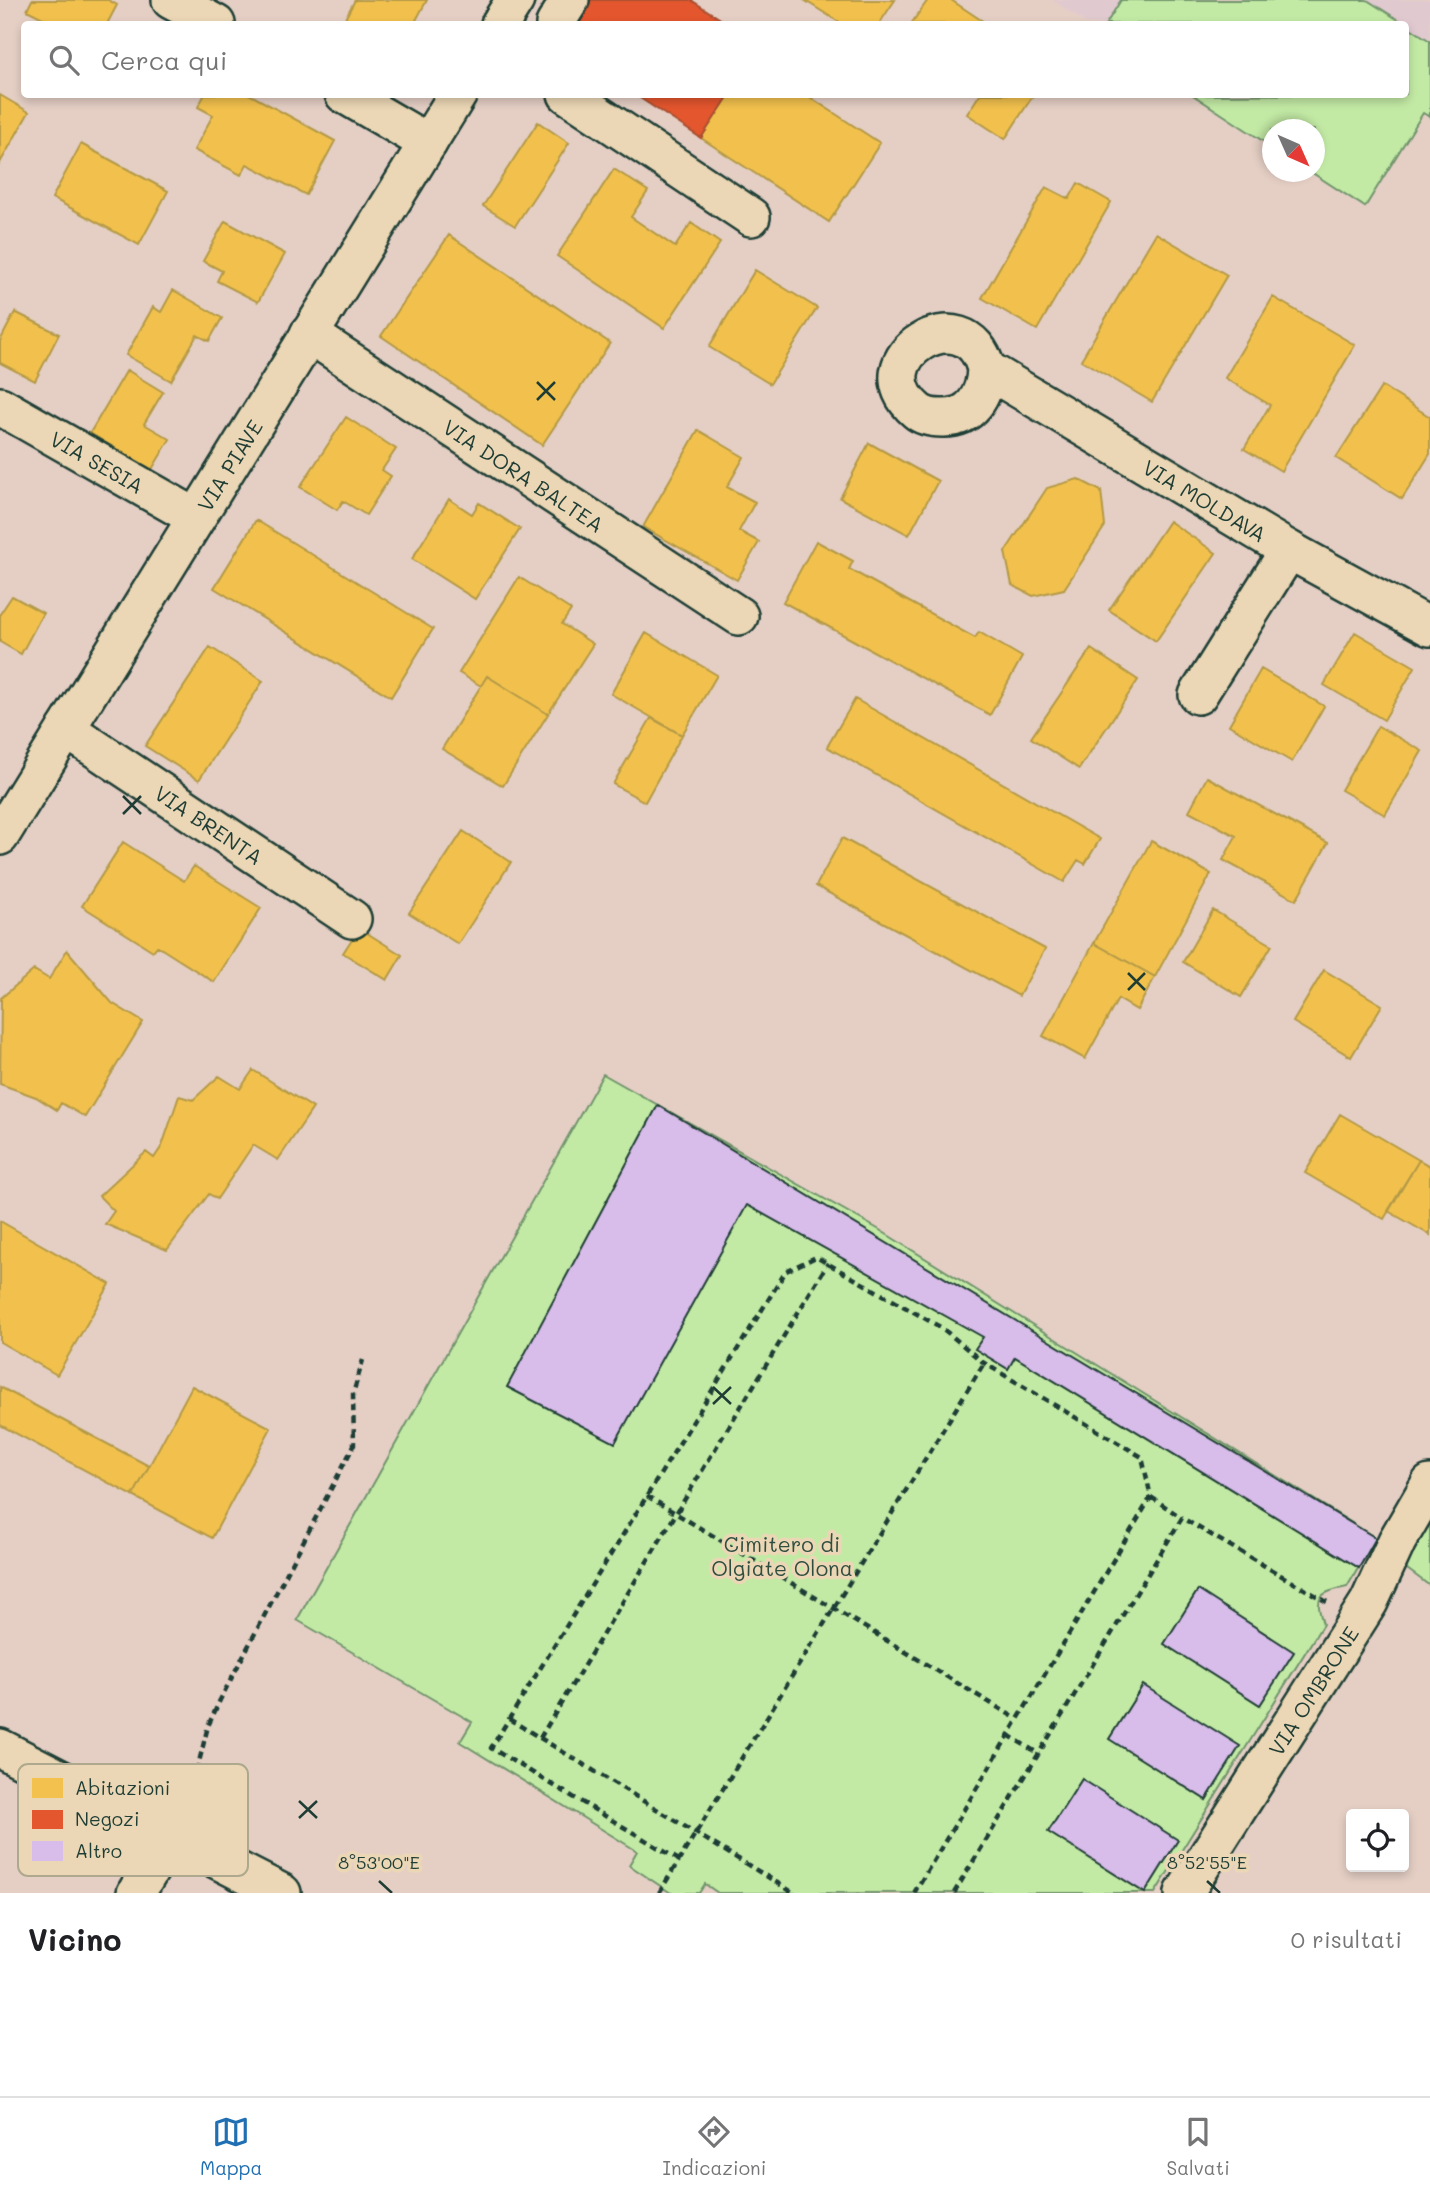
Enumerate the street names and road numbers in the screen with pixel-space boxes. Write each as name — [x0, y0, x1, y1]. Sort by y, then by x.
street label: VIA DORA BALTEA — [438, 412, 609, 537]
street label: VIA PIAVE — [190, 414, 268, 516]
street label: VIA SESIA — [46, 424, 149, 499]
street label: VIA MOLDAVA — [1138, 453, 1272, 547]
street label: VIA BRENTA — [150, 779, 269, 870]
street label: VIA OMBRONE — [1262, 1621, 1364, 1760]

